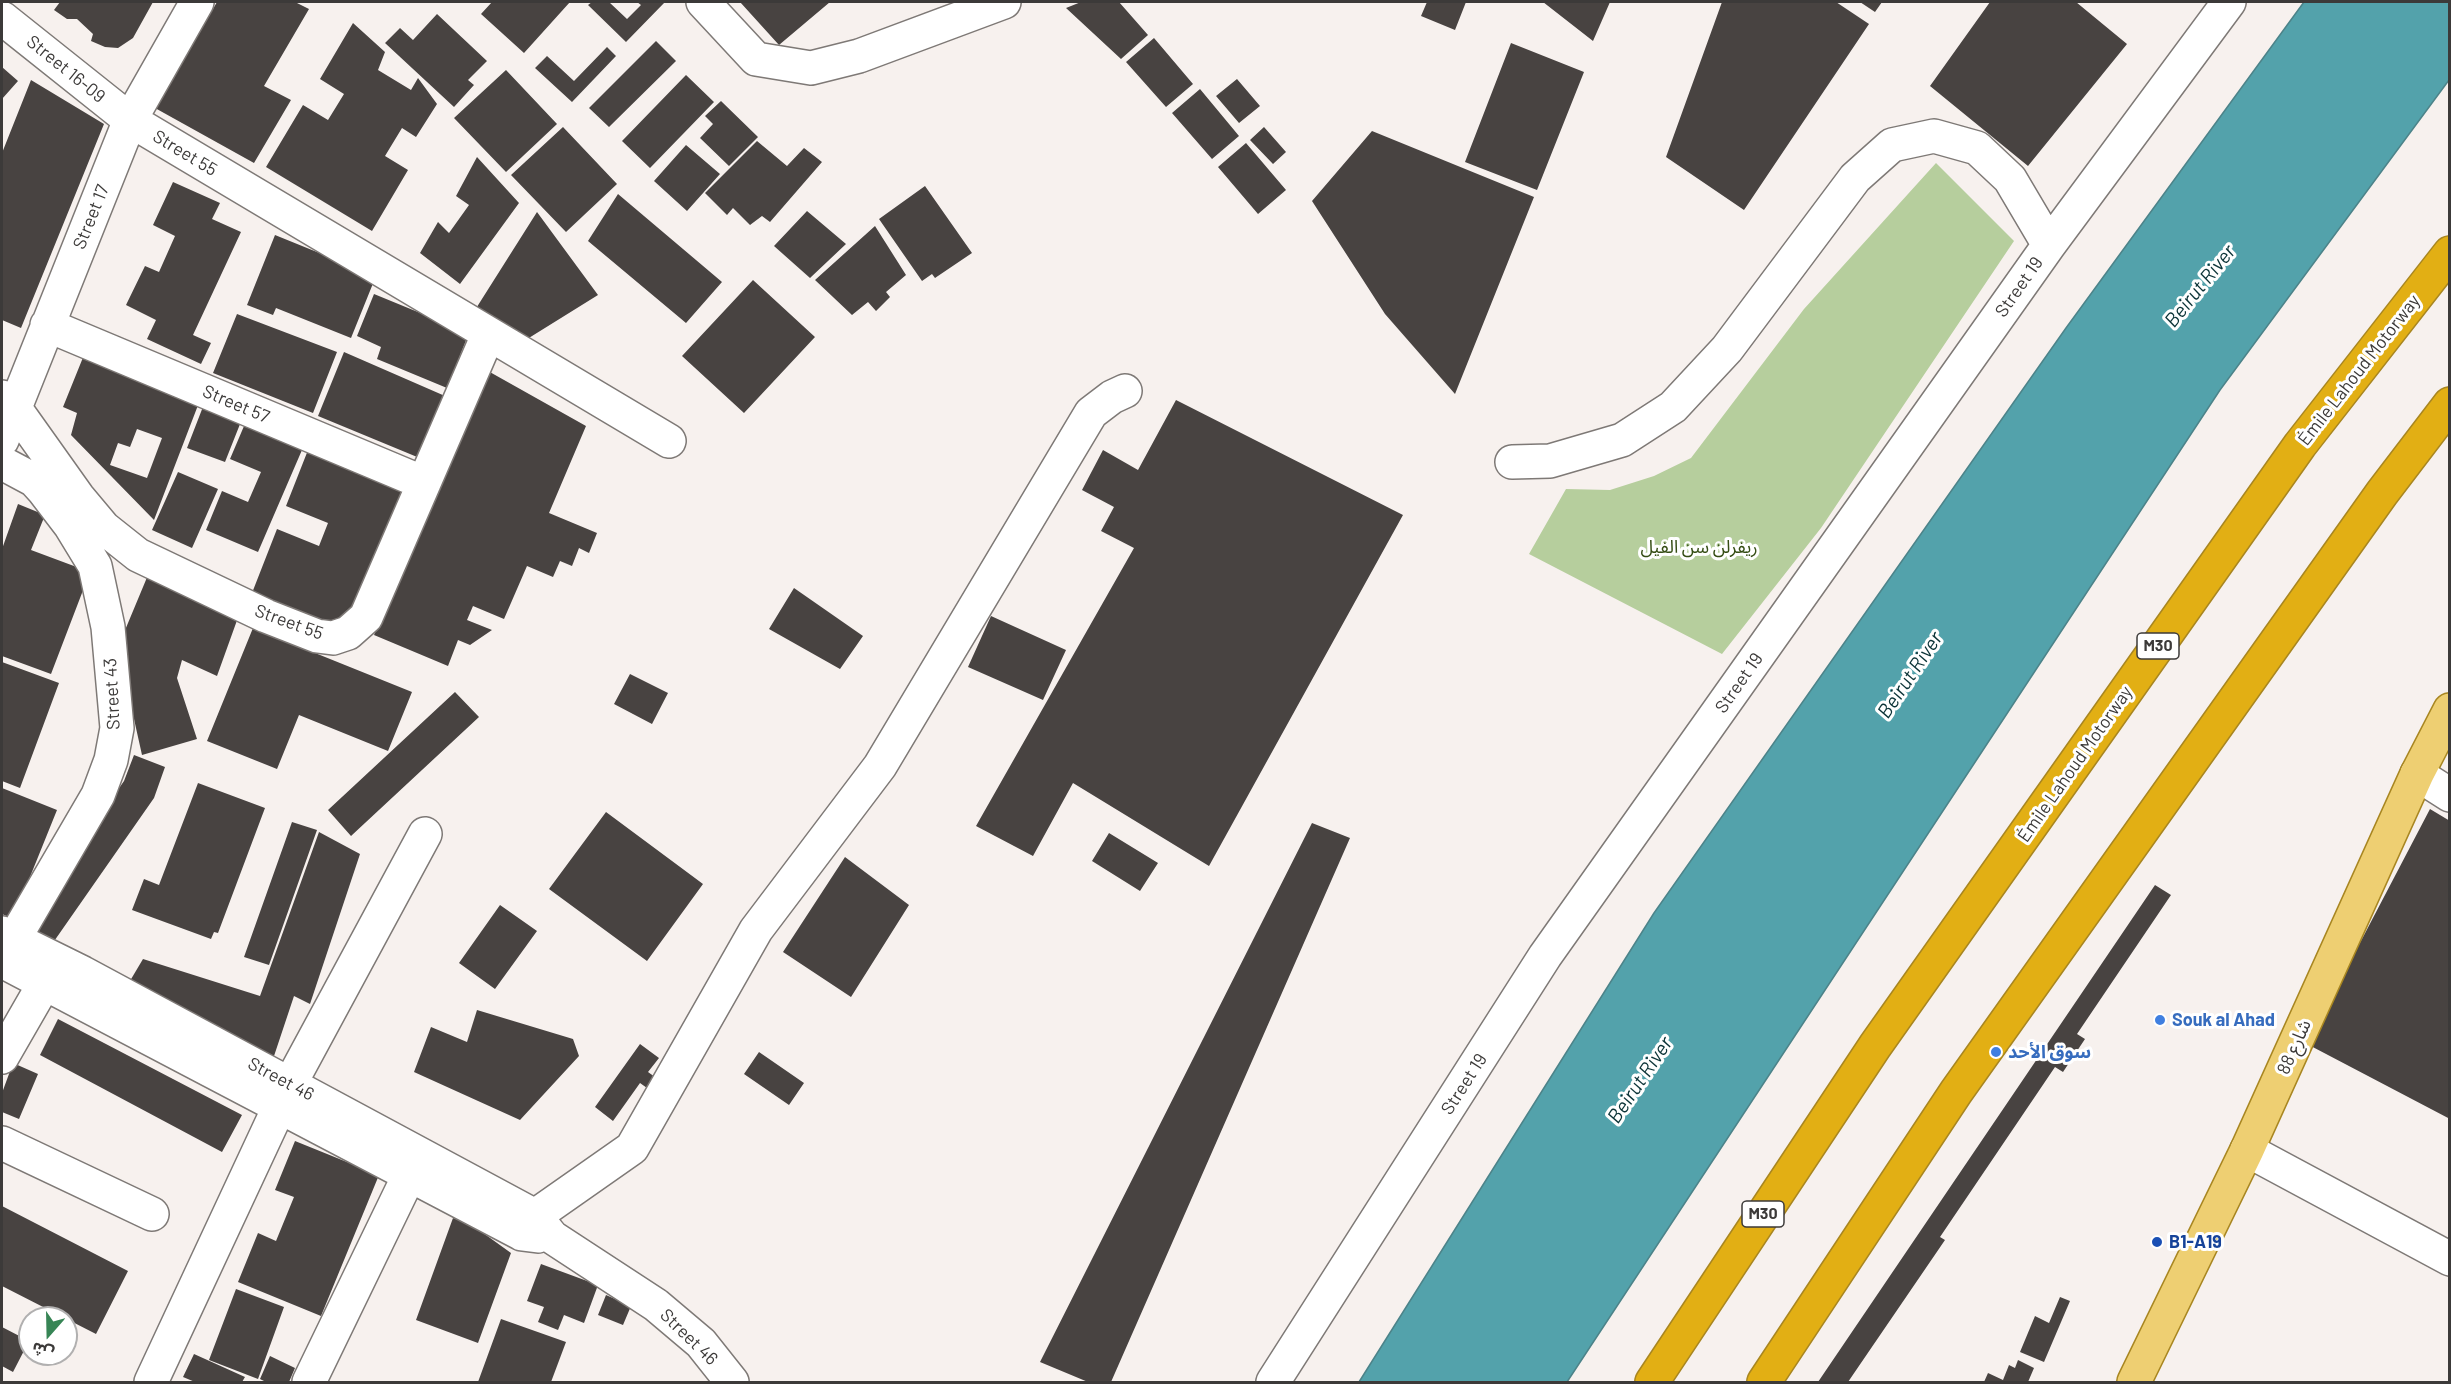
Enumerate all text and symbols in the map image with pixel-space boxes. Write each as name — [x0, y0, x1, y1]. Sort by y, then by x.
street label: Street 16-09 — [22, 31, 110, 107]
street label: Street 55 — [149, 125, 221, 181]
street label: Street 17 — [68, 182, 114, 252]
water label: Beirut River — [2160, 240, 2240, 332]
street label: Street 19 — [1991, 253, 2047, 321]
street label: Émile Lahoud Motorway — [2293, 290, 2425, 450]
street label: Street 57 — [199, 380, 273, 428]
park label: ريفرلن سن الفيل — [1640, 536, 1758, 558]
street label: Street 55 — [252, 600, 326, 644]
water label: Beirut River — [1872, 627, 1948, 723]
road number: M30 — [2137, 633, 2179, 659]
street label: Street 19 — [1711, 649, 1767, 717]
street label: Street 43 — [99, 658, 125, 730]
street label: Émile Lahoud Motorway — [2013, 682, 2137, 846]
place label: Souk al Ahad — [2172, 1009, 2275, 1031]
marker: Souk al Ahad — [2153, 1013, 2167, 1027]
street label: شارع 88 — [2272, 1016, 2316, 1078]
water label: Beirut River — [1602, 1032, 1678, 1128]
place label: سوق الأحد — [2008, 1041, 2091, 1063]
marker: سوق الأحد — [1989, 1045, 2003, 1059]
street label: Street 19 — [1436, 1049, 1492, 1119]
street label: Street 46 — [244, 1053, 318, 1105]
road number: M30 — [1742, 1201, 1784, 1227]
place label: B1-A19 — [2169, 1231, 2222, 1253]
marker: B1-A19 — [2150, 1235, 2164, 1249]
street label: Street 46 — [656, 1304, 722, 1370]
north arrow — [18, 1306, 78, 1366]
text: ش — [29, 1339, 56, 1364]

